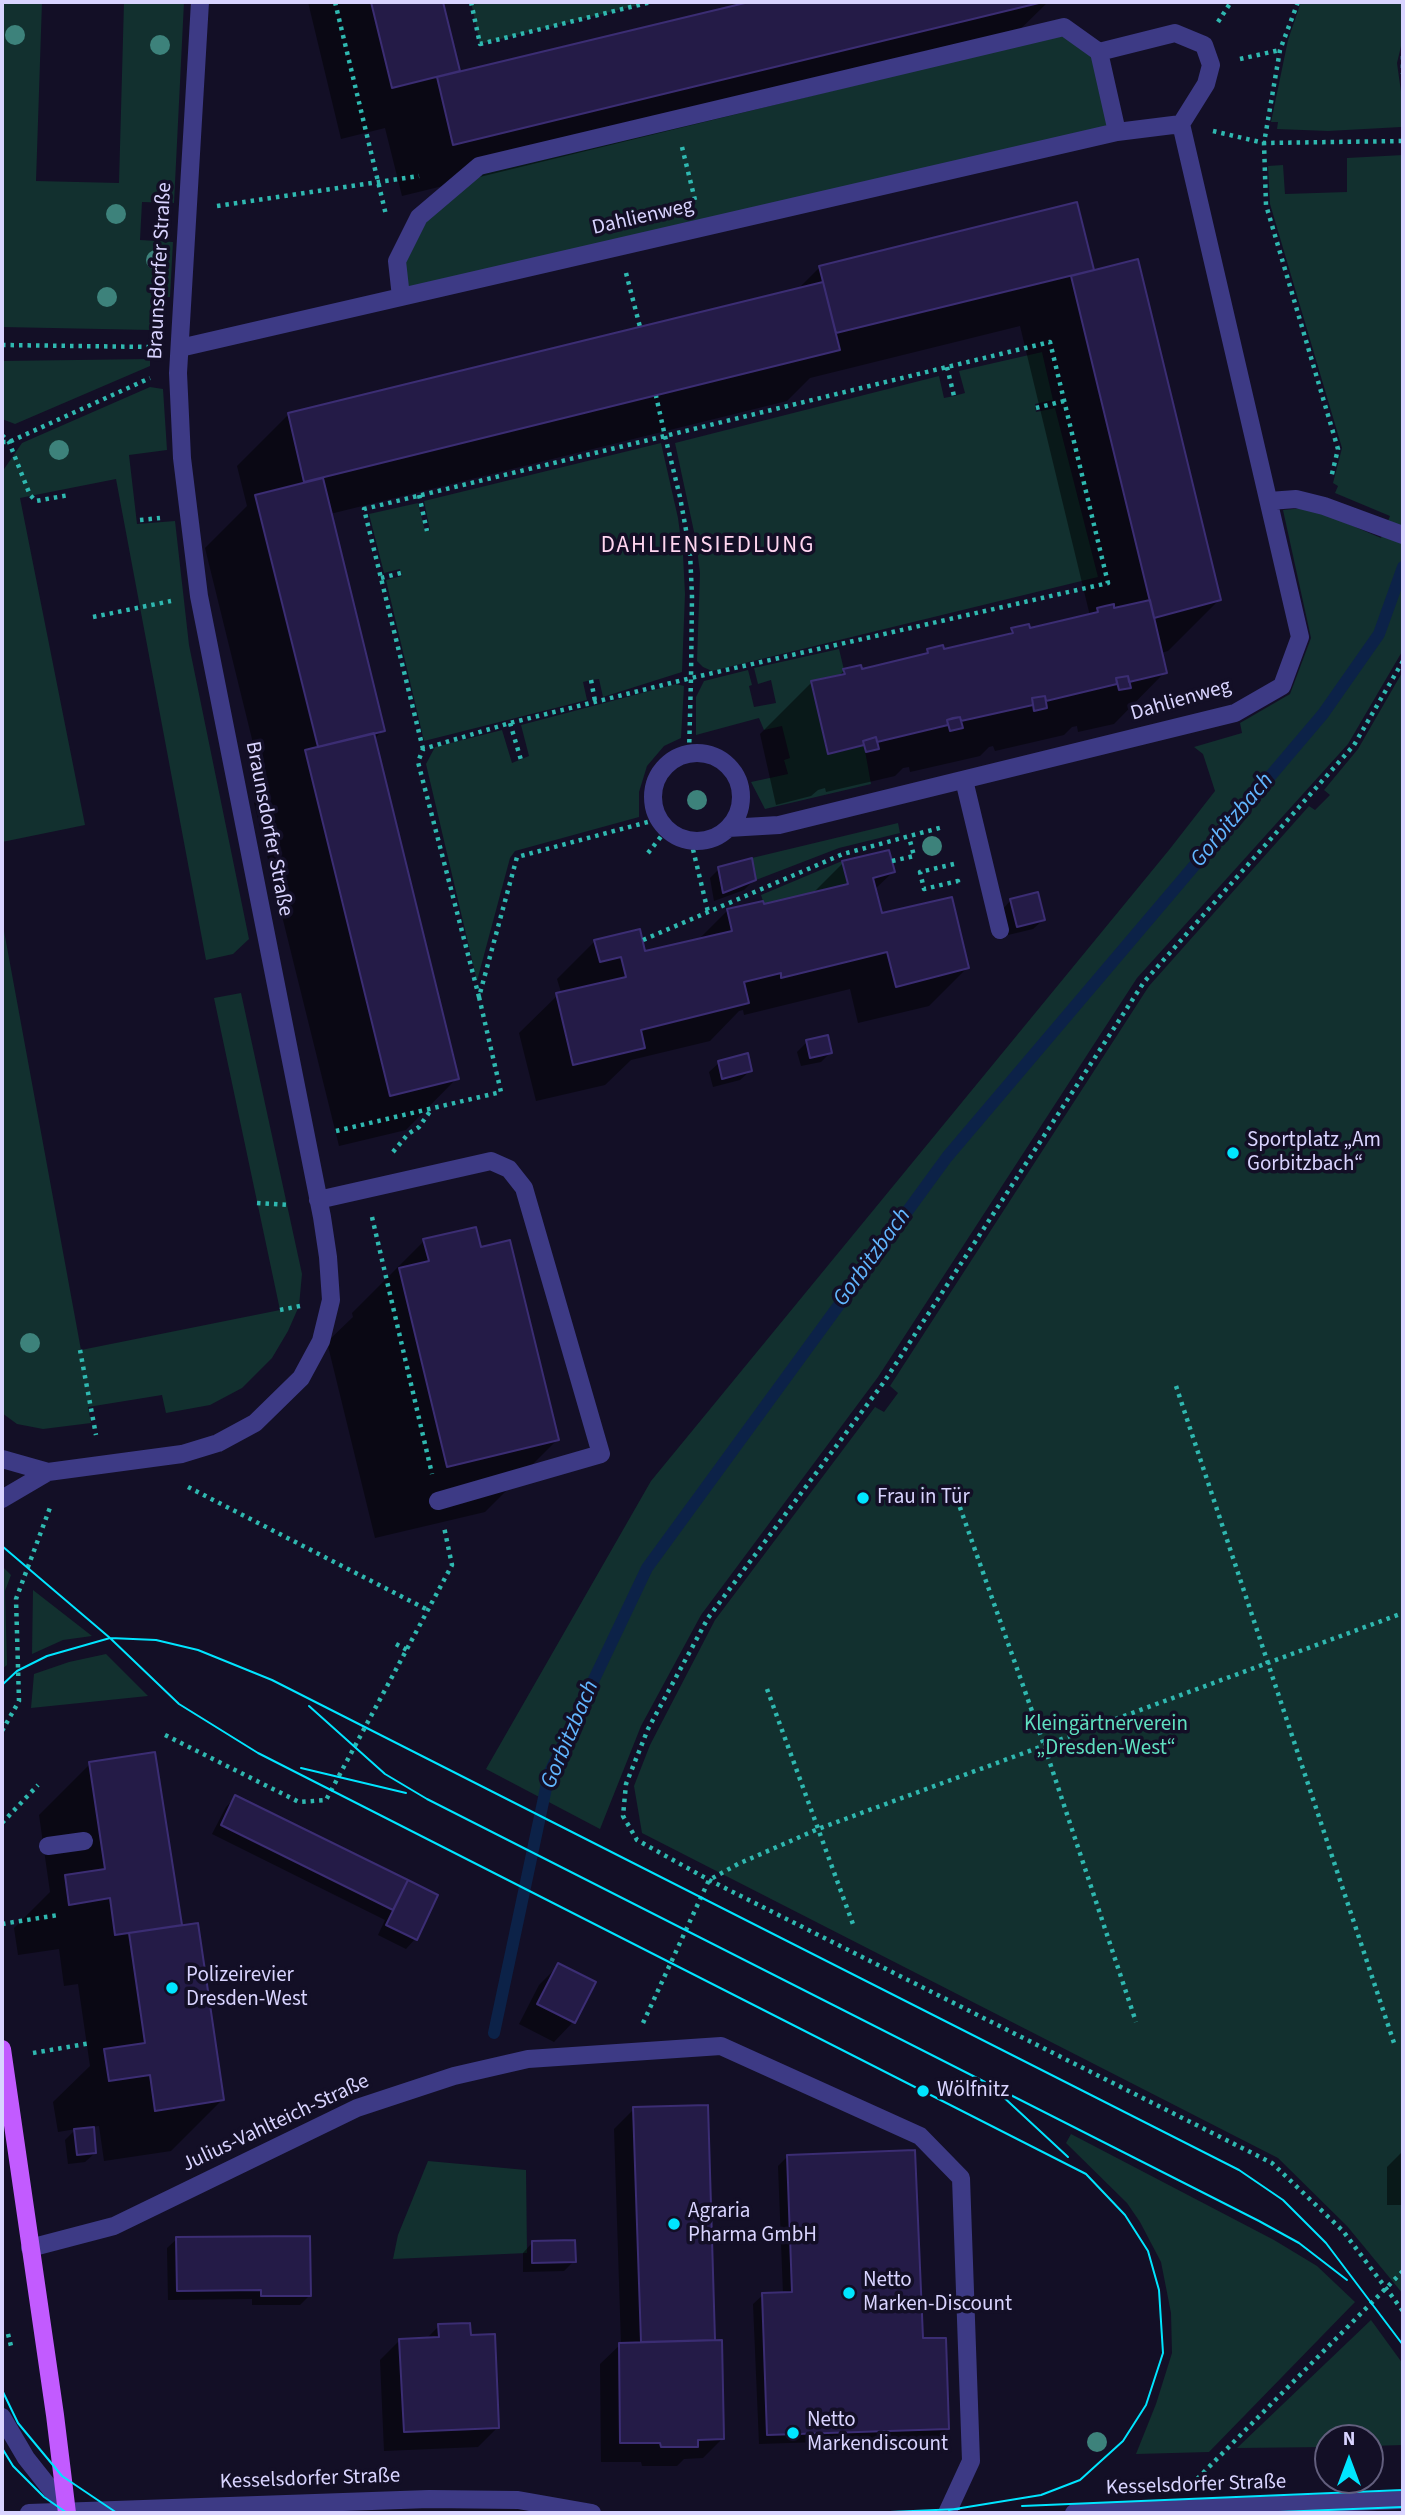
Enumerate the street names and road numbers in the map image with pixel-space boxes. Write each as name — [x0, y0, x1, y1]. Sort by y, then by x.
street label: Braunsdorfer Straße — [144, 182, 178, 360]
street label: Dahlienweg — [590, 194, 696, 242]
street label: Dahlienweg — [1128, 675, 1234, 727]
street label: Braunsdorfer Straße — [239, 740, 297, 918]
street label: Julius-Vahlteich-Straße — [178, 2070, 374, 2178]
street label: Kesselsdorfer Straße — [219, 2464, 401, 2496]
street label: Kesselsdorfer Straße — [1105, 2470, 1287, 2502]

